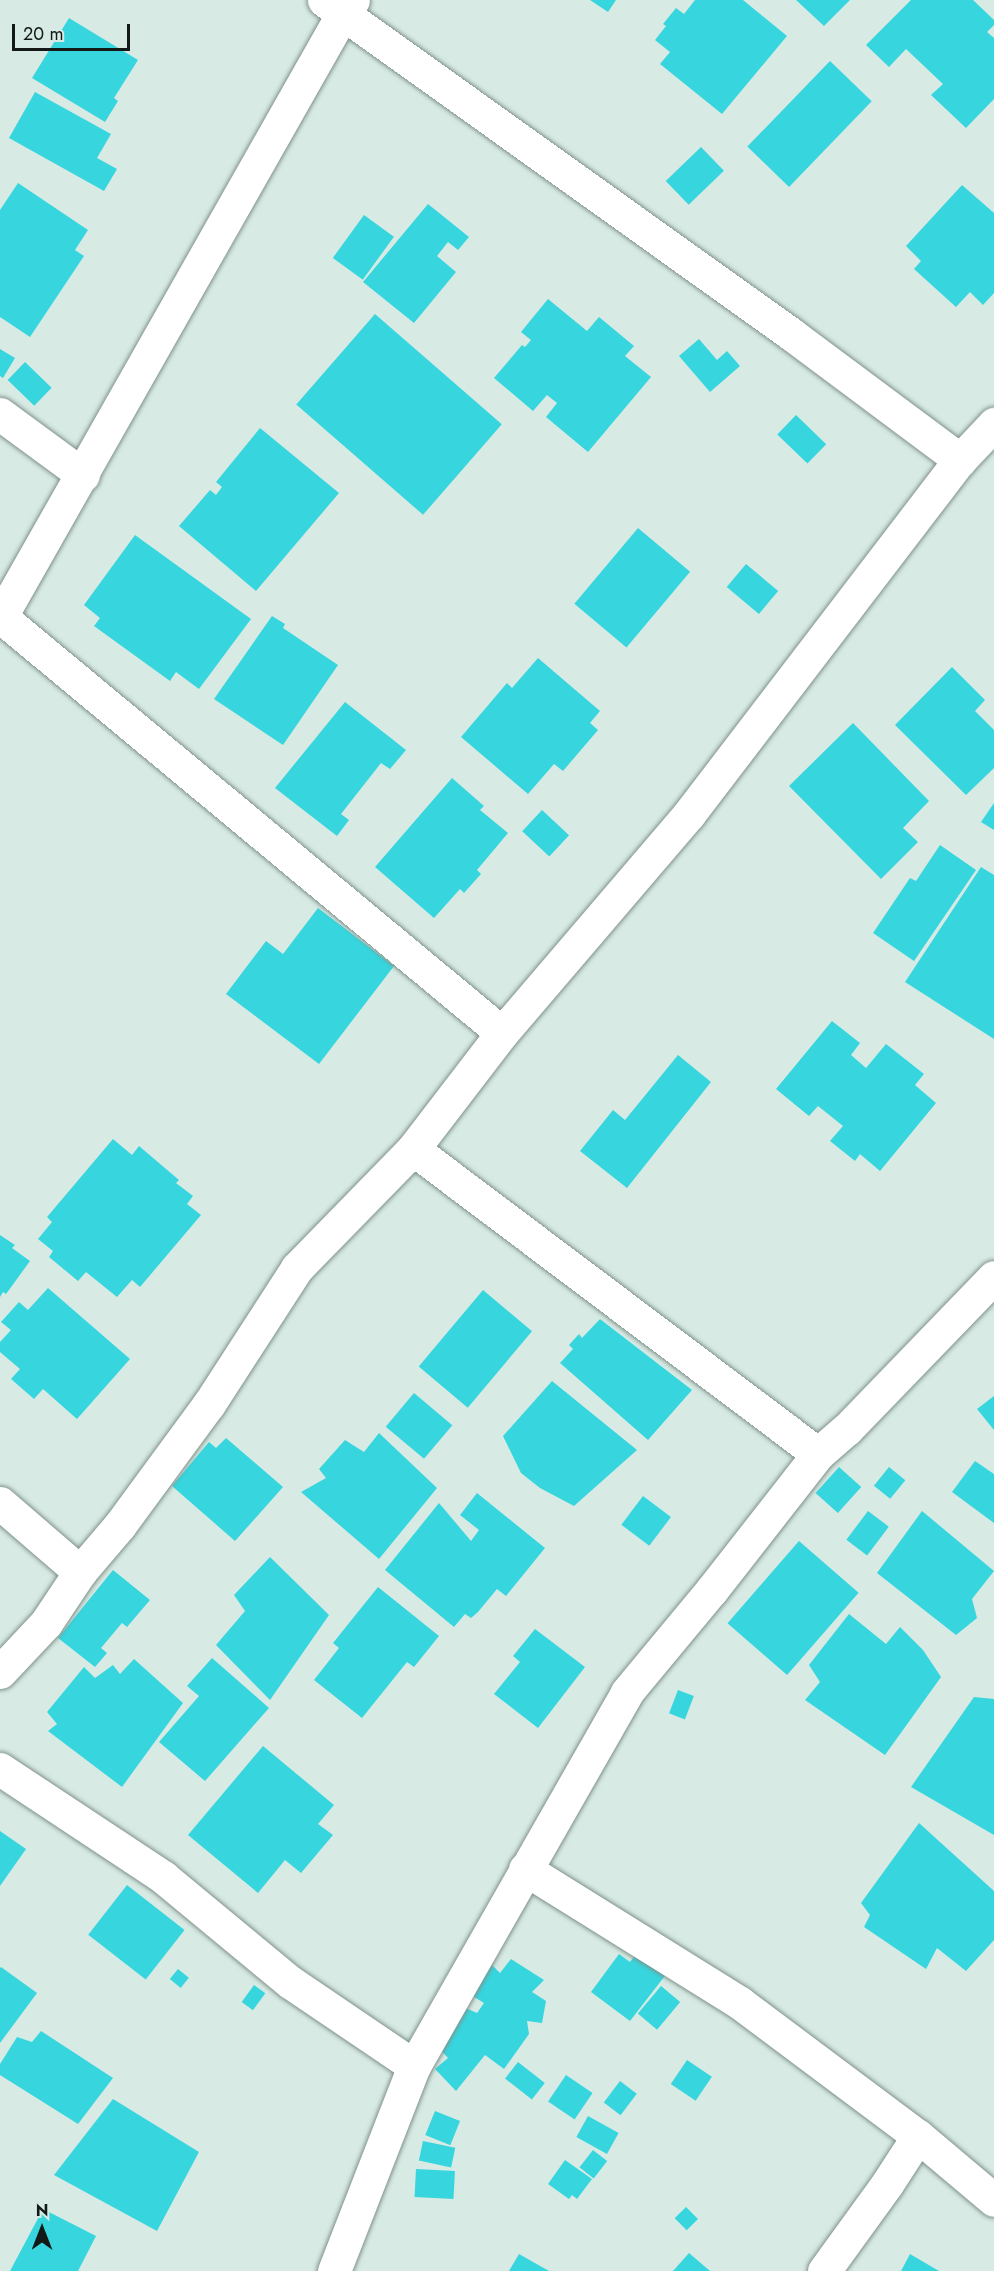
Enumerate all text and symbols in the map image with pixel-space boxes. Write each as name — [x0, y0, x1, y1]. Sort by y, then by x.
scale bar — [15, 12, 134, 50]
text: 20 m — [23, 21, 63, 47]
north arrow — [12, 2199, 72, 2259]
text: N — [36, 2199, 48, 2222]

